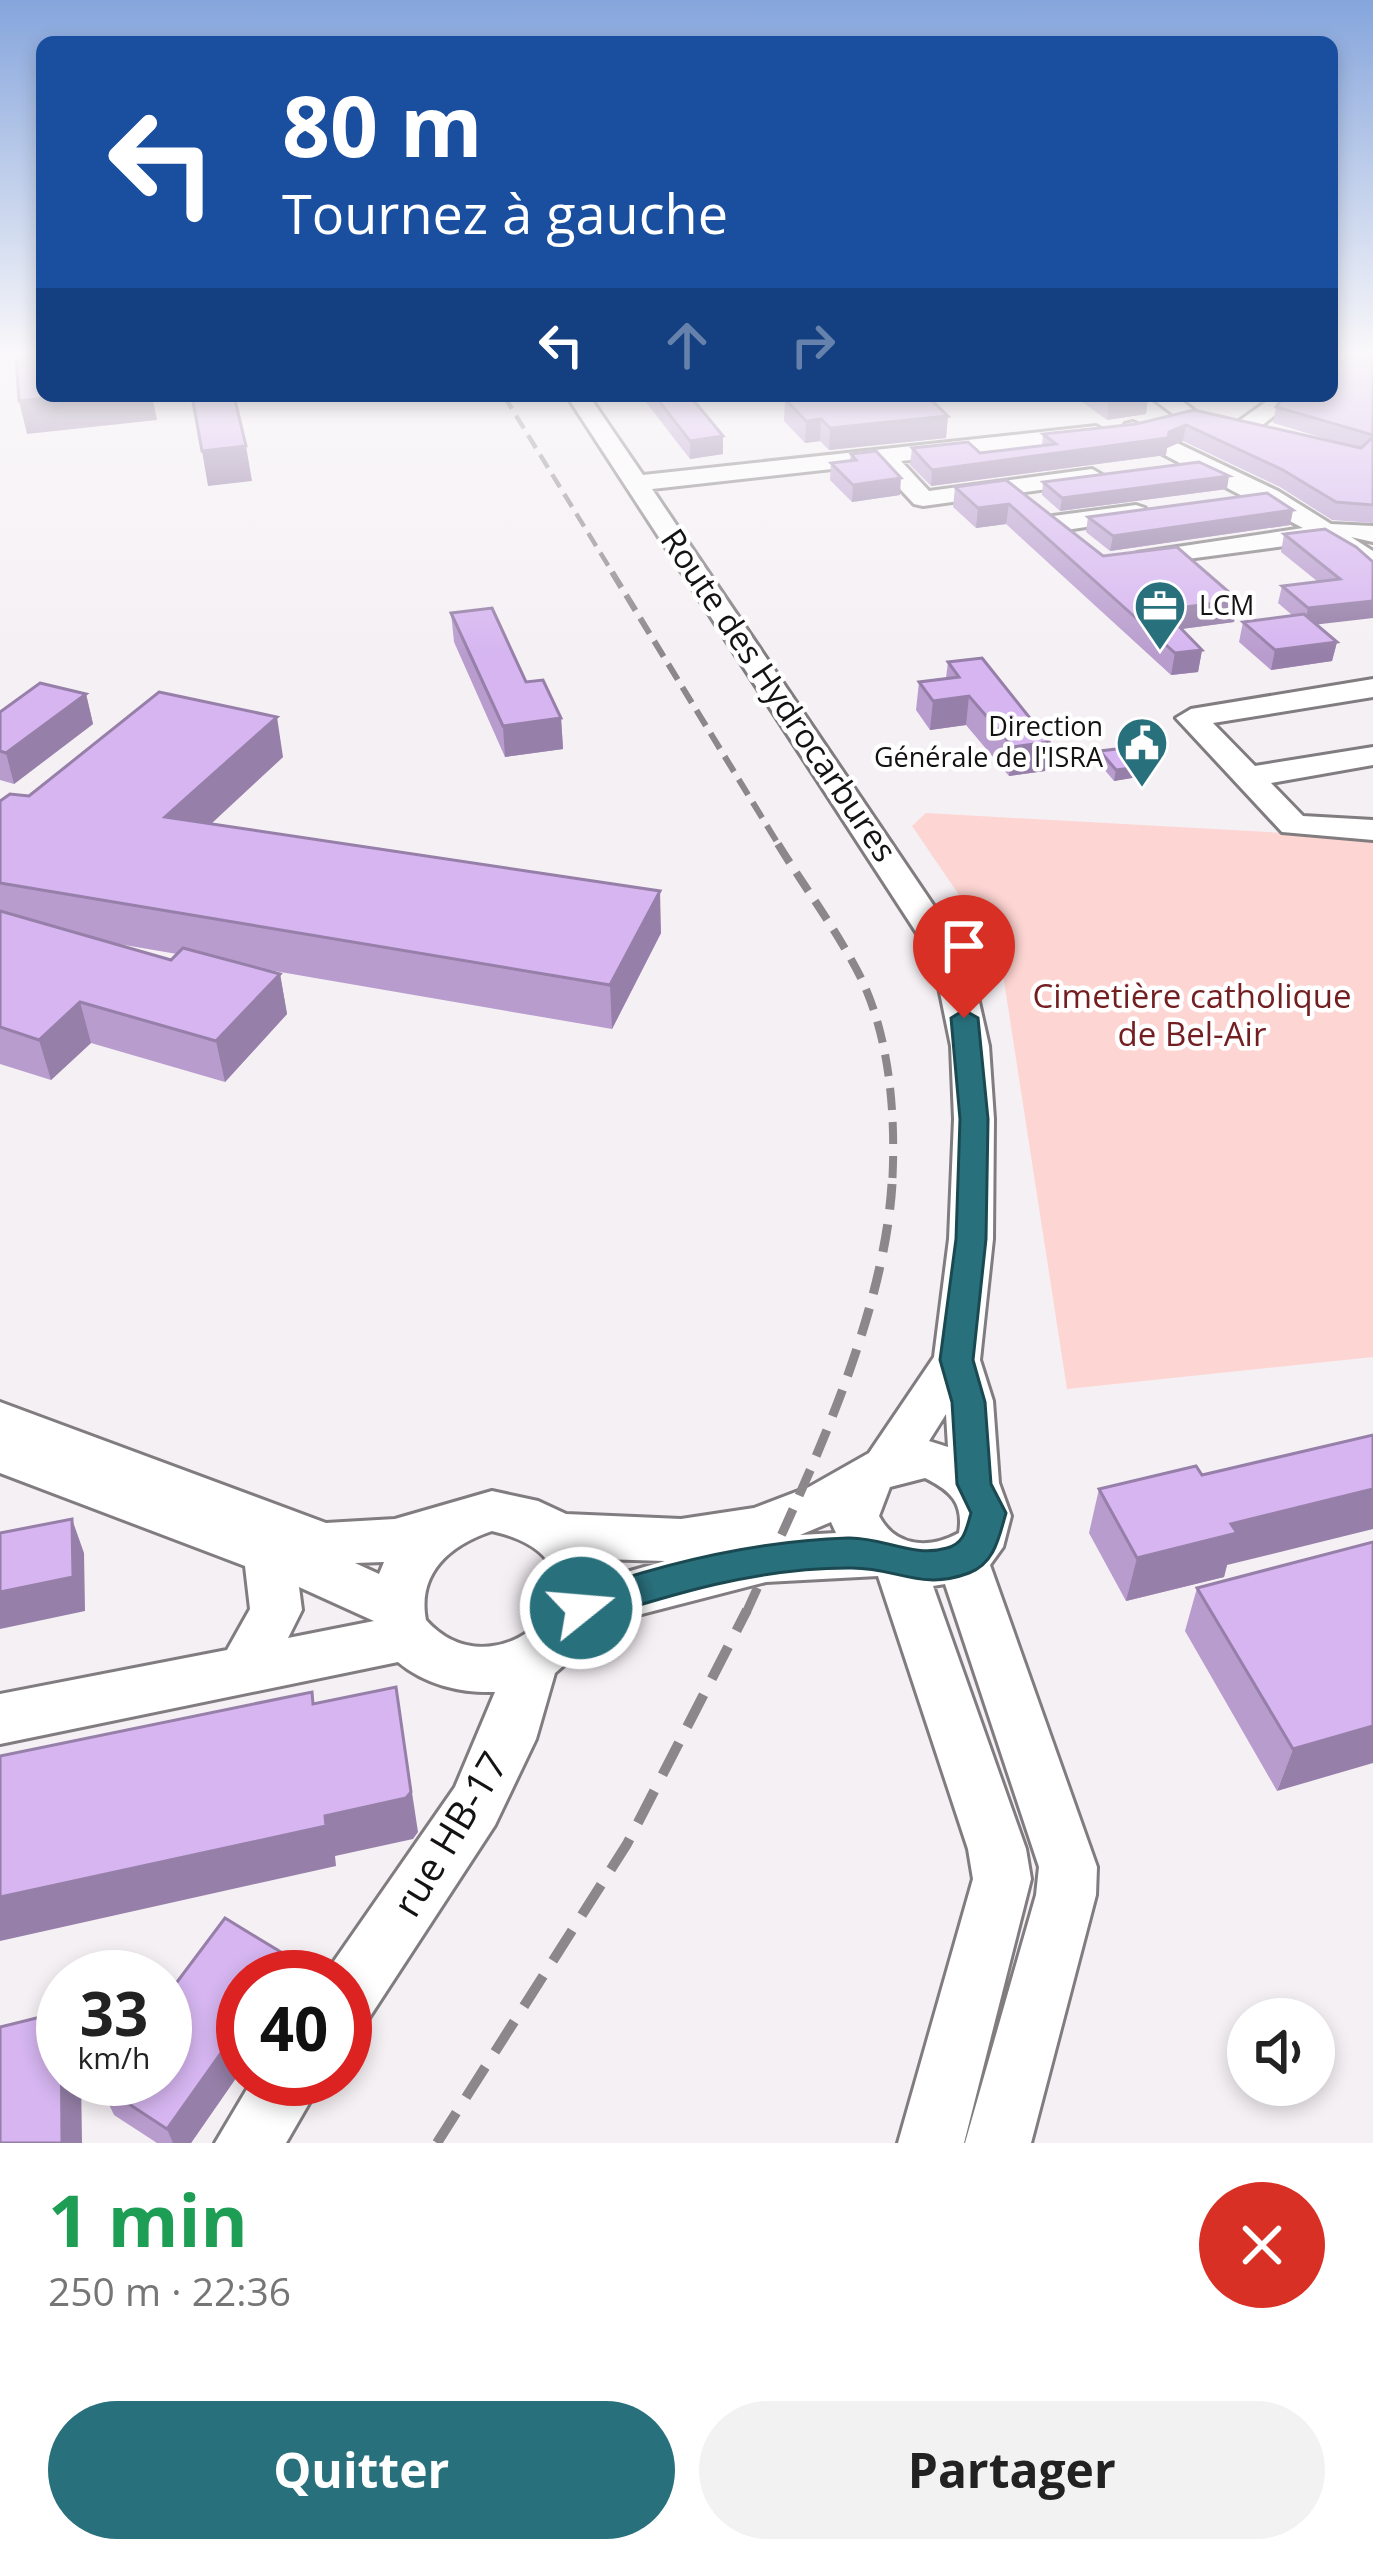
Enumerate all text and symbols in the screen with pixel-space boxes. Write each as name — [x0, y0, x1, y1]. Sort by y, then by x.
text: 80 m — [282, 67, 482, 182]
icon: left — [84, 84, 240, 240]
text: Tournez à gauche — [282, 176, 728, 250]
icon: left — [528, 312, 594, 378]
icon: ahead — [654, 312, 720, 378]
icon: right — [780, 312, 846, 378]
street label: Route des Hydrocarbures — [651, 519, 908, 870]
office icon: LCM — [1132, 578, 1188, 652]
place label: LCM — [1199, 586, 1254, 623]
place label: Direction Générale de l'ISRA — [874, 707, 1104, 775]
public building icon: Direction Générale de l'ISRA — [1114, 715, 1170, 789]
pin — [913, 895, 1015, 1018]
icon: arrive — [931, 913, 997, 979]
park label: Cimetière catholique de Bel-Air — [1032, 973, 1352, 1056]
position arrow — [518, 1545, 644, 1671]
street label: rue HB-17 — [379, 1741, 519, 1925]
speed limit sign: 40 — [216, 1950, 372, 2106]
text: 33 — [80, 1972, 148, 2054]
map controls — [1227, 1998, 1335, 2106]
button: sound — [1227, 1998, 1335, 2106]
text: km/h — [78, 2037, 150, 2078]
text: 1 min — [48, 2170, 248, 2268]
button: close — [1199, 2182, 1325, 2308]
text: 250 m · 22:36 — [48, 2264, 291, 2317]
button: Quitter — [48, 2401, 675, 2539]
button: Partager — [699, 2401, 1325, 2539]

